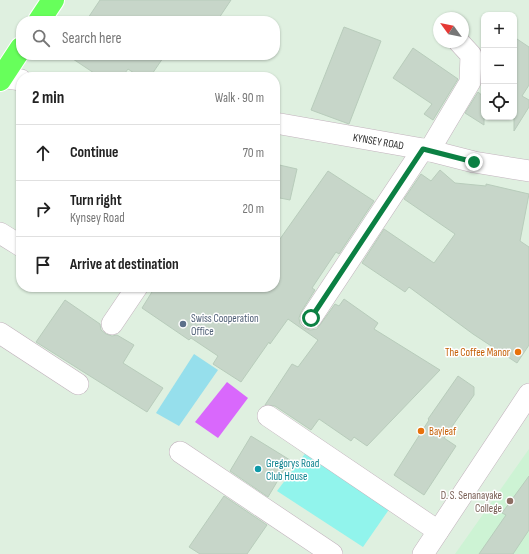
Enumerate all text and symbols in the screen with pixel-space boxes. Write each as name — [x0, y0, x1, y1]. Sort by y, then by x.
north arrow — [433, 12, 469, 48]
map controls — [481, 12, 517, 120]
button: + — [481, 12, 517, 48]
search box — [16, 16, 280, 60]
icon: search — [30, 27, 52, 49]
text: Search here — [62, 29, 122, 48]
button: − — [481, 48, 517, 84]
button: locate — [481, 84, 517, 120]
text: 2 min — [32, 88, 64, 108]
text: Walk · 90 m — [215, 90, 264, 106]
street label: KYNSEY ROAD — [352, 130, 405, 152]
icon: ahead — [32, 142, 54, 164]
text: Continue — [70, 143, 119, 162]
text: 70 m — [243, 145, 264, 161]
route end — [465, 153, 483, 171]
text: Turn right — [70, 191, 122, 210]
icon: right — [32, 198, 54, 220]
text: 20 m — [242, 201, 264, 217]
text: Kynsey Road — [70, 210, 125, 226]
icon: arrive — [32, 254, 54, 276]
text: Arrive at destination — [70, 255, 179, 274]
route start — [302, 309, 320, 327]
place label: Swiss Cooperation Office — [191, 312, 259, 338]
marker: Swiss Cooperation Office — [178, 319, 188, 329]
place label: The Coffee Manor — [445, 346, 510, 359]
marker: The Coffee Manor — [513, 347, 523, 357]
place label: Bayleaf — [429, 425, 457, 438]
marker: Bayleaf — [416, 426, 426, 436]
place label: Gregorys Road Club House — [266, 457, 320, 483]
marker: Gregorys Road Club House — [253, 464, 263, 474]
place label: D. S. Senanayake College — [441, 489, 502, 515]
marker: D. S. Senanayake College — [505, 496, 515, 506]

